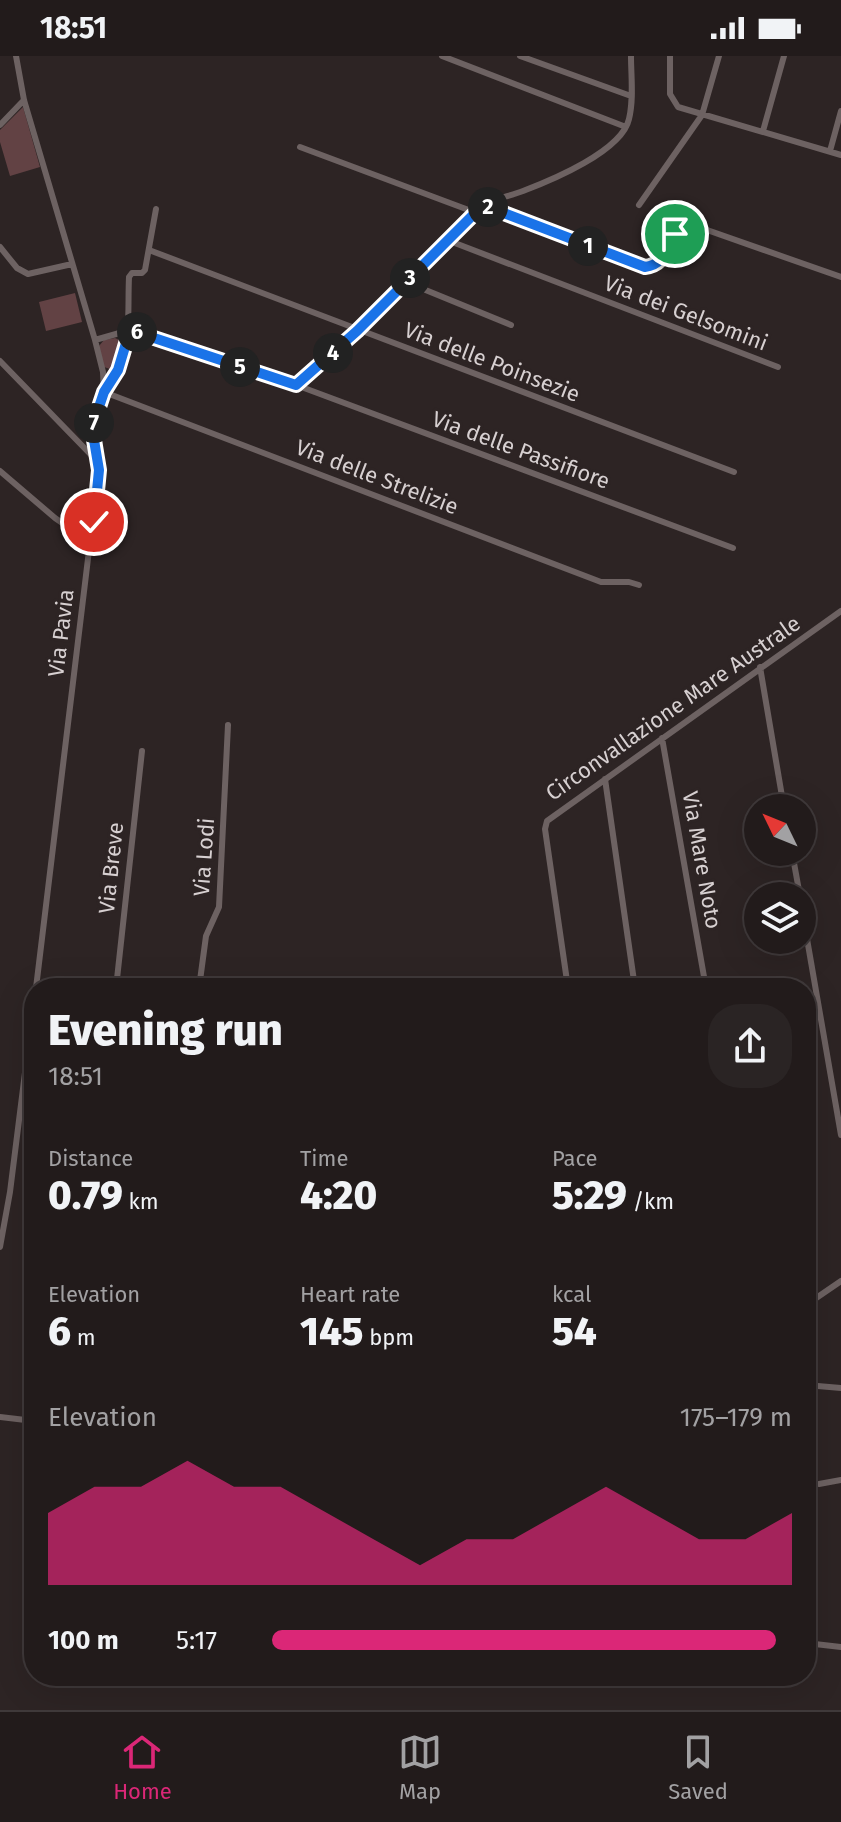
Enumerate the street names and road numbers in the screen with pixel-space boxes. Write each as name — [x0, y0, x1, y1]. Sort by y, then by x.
street label: Via dei Gelsomini — [600, 269, 772, 357]
street label: Via delle Poinsezie — [400, 316, 584, 408]
street label: Via delle Passifiore — [428, 405, 614, 495]
street label: Via delle Strelizie — [292, 434, 462, 520]
street label: Via Pavia — [42, 587, 80, 679]
street label: Circonvallazione Mare Australe — [541, 610, 805, 806]
street label: Via Mare Noto — [677, 789, 727, 931]
street label: Via Lodi — [188, 817, 220, 897]
street label: Via Breve — [93, 821, 129, 915]

